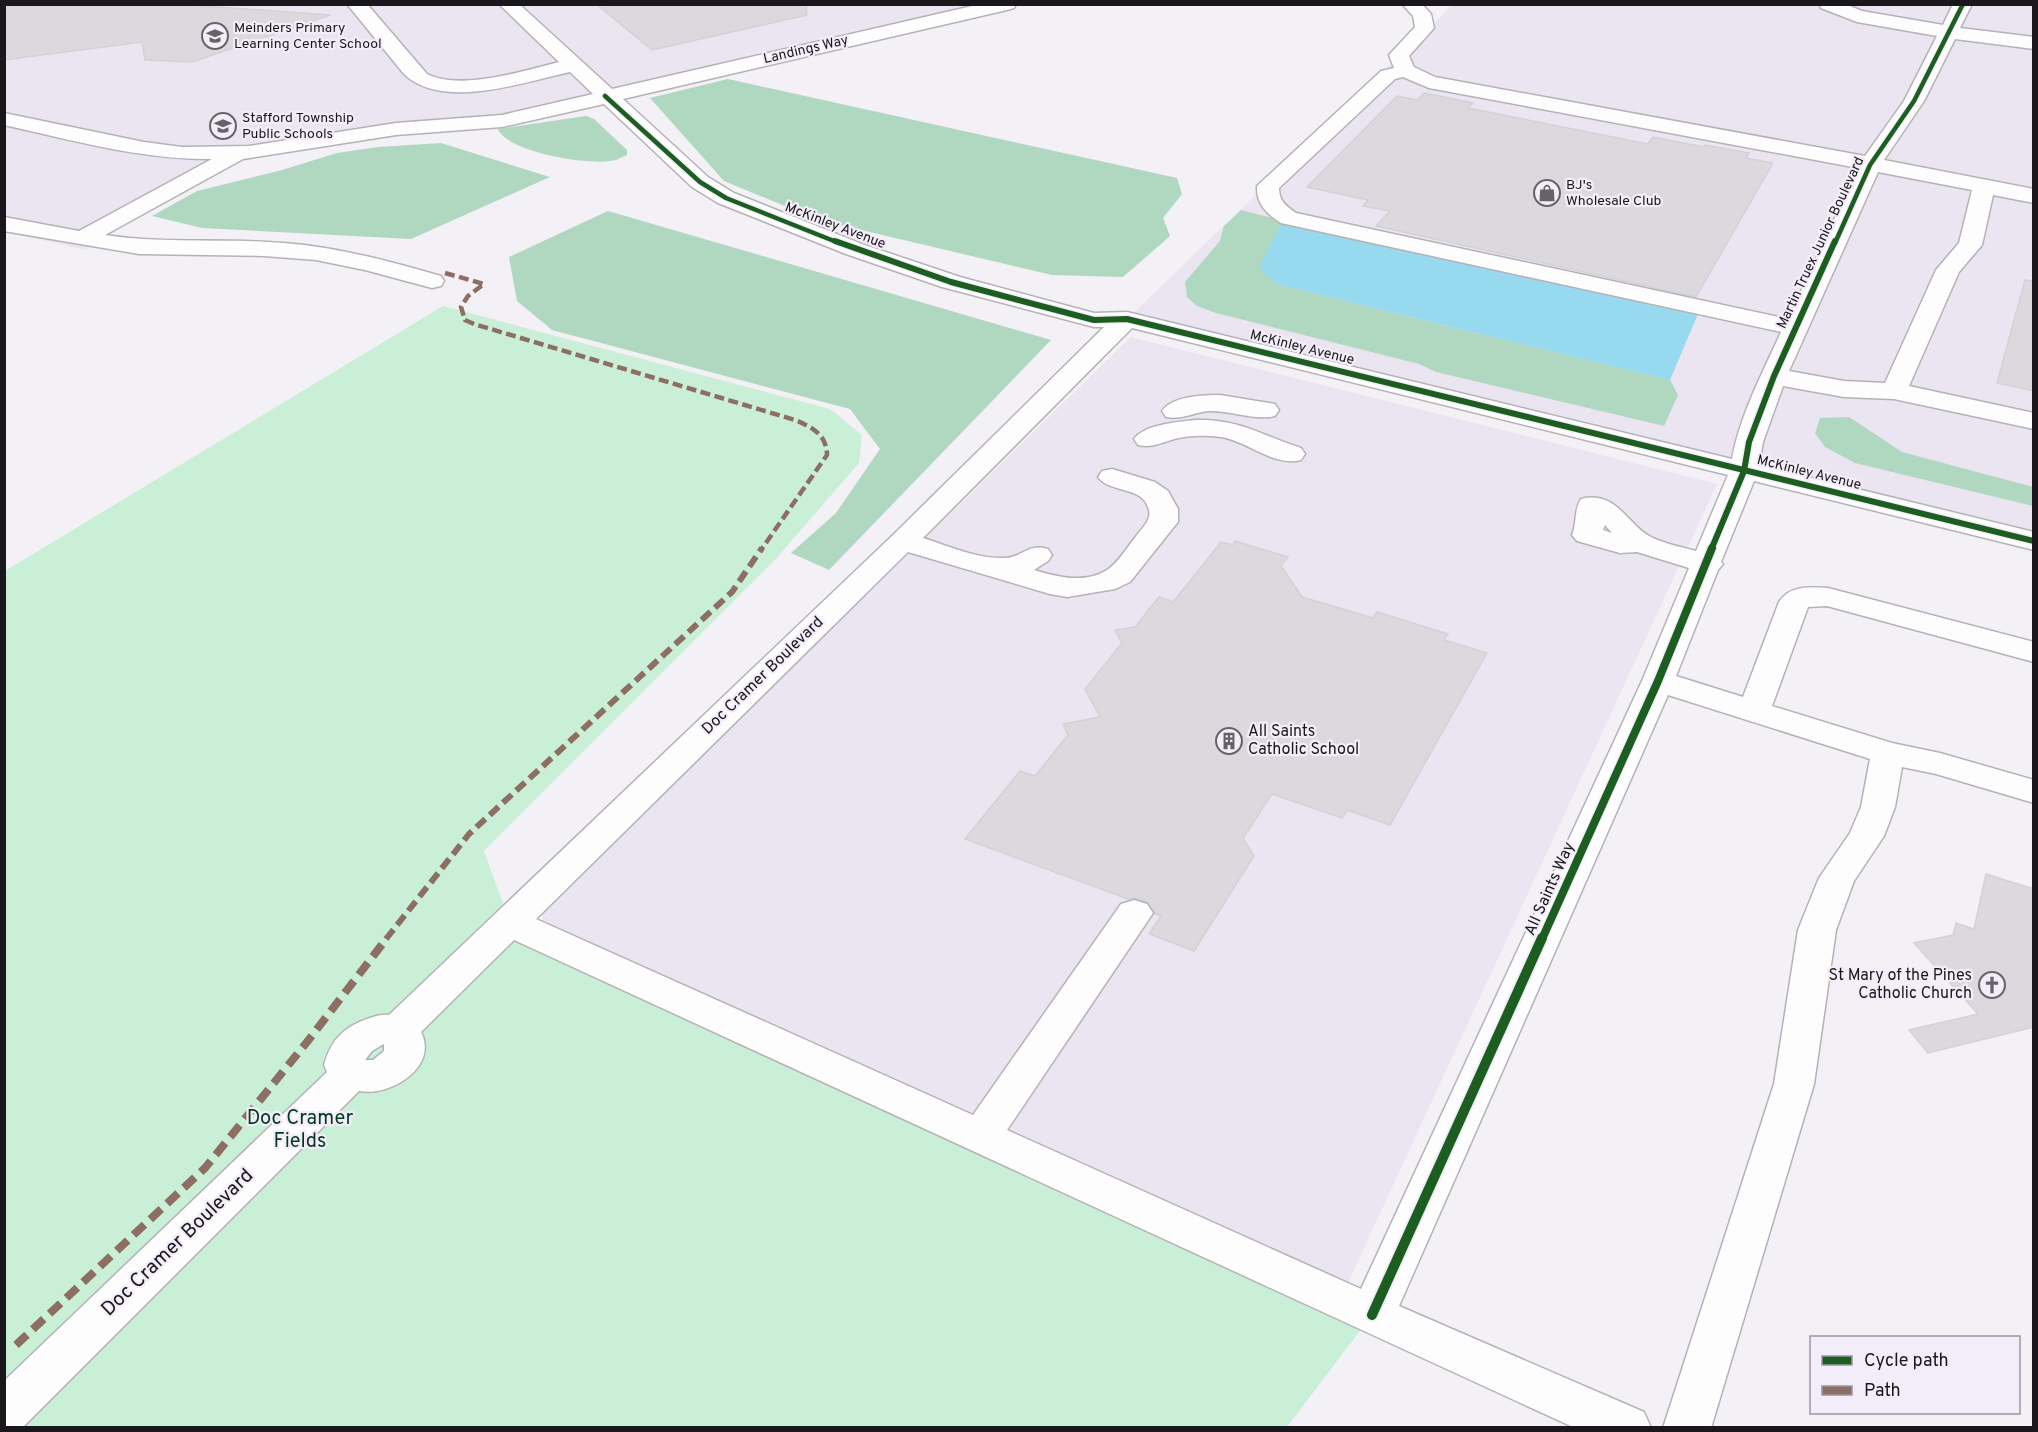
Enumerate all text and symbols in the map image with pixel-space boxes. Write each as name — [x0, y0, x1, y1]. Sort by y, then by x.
place label: Meinders Primary Learning Center School — [234, 20, 382, 53]
school or university icon: Meinders Primary Learning Center School — [200, 21, 230, 51]
street label: Landings Way — [762, 32, 850, 68]
place label: Stafford Township Public Schools — [242, 110, 354, 143]
school or university icon: Stafford Township Public Schools — [208, 111, 238, 141]
street label: Martin Truex Junior Boulevard — [1774, 154, 1868, 332]
place label: BJ's Wholesale Club — [1566, 177, 1662, 210]
shop icon: BJ's Wholesale Club — [1532, 178, 1562, 208]
street label: McKinley Avenue — [782, 199, 888, 253]
street label: McKinley Avenue — [1248, 327, 1356, 369]
street label: McKinley Avenue — [1755, 452, 1863, 494]
street label: Doc Cramer Boulevard — [698, 613, 828, 739]
place label: All Saints Catholic School — [1248, 722, 1359, 760]
building icon: All Saints Catholic School — [1214, 726, 1244, 756]
street label: All Saints Way — [1520, 839, 1580, 939]
place label: St Mary of the Pines Catholic Church — [1829, 966, 1972, 1004]
church icon: St Mary of the Pines Catholic Church — [1977, 970, 2007, 1000]
park label: Doc Cramer Fields — [247, 1106, 354, 1155]
street label: Doc Cramer Boulevard — [96, 1164, 260, 1322]
legend — [1810, 1336, 2020, 1414]
text: Cycle path — [1864, 1350, 1949, 1373]
text: Path — [1864, 1380, 1901, 1403]

